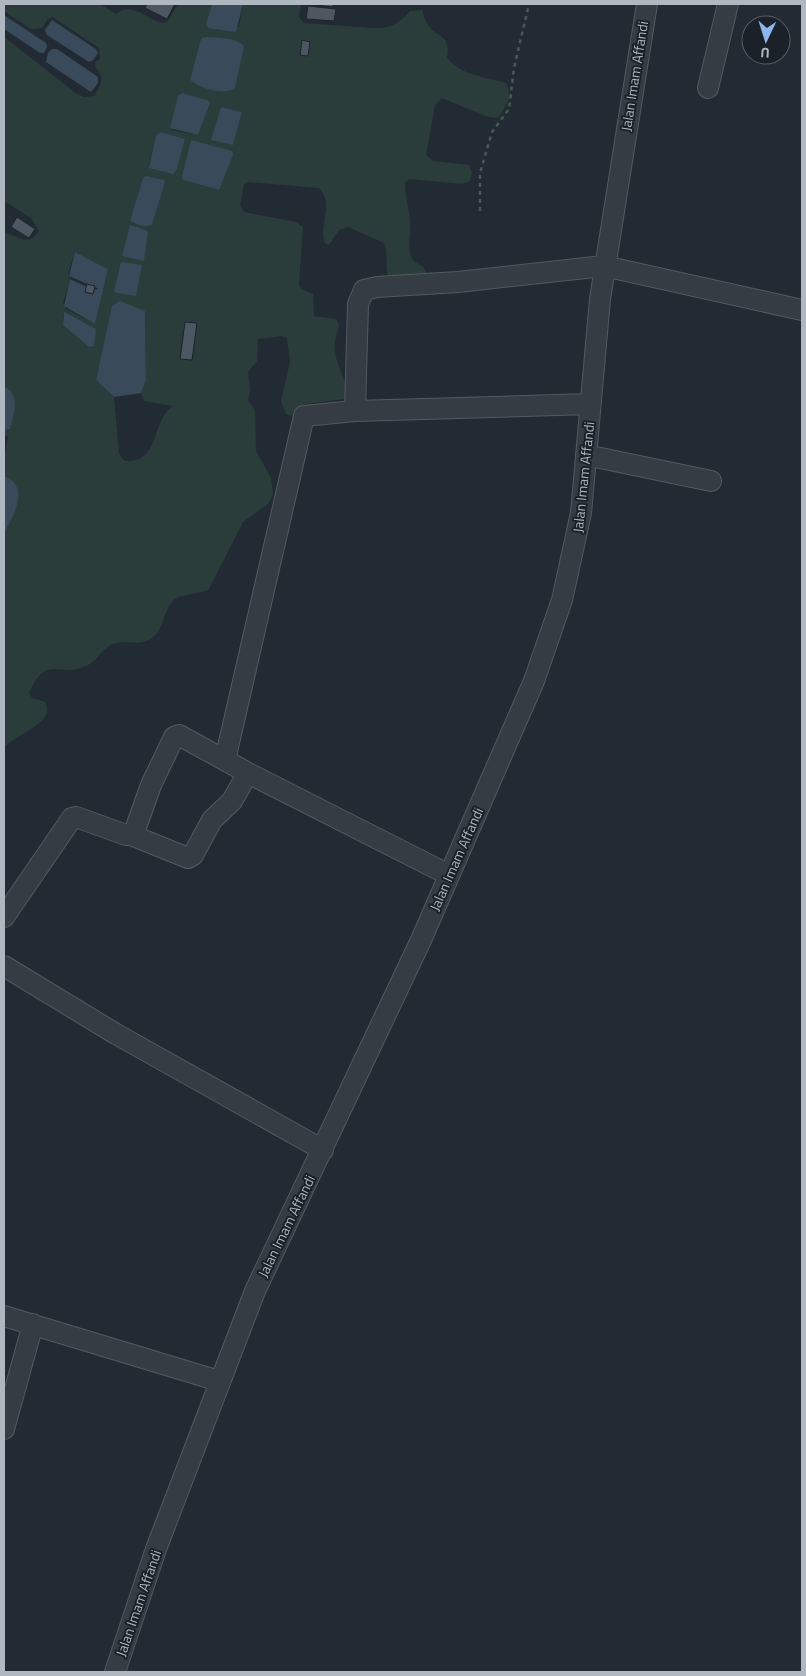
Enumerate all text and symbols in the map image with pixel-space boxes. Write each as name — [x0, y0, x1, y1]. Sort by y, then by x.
north arrow — [741, 15, 791, 65]
street label: Jalan Imam Affandi — [615, 19, 653, 133]
text: U — [760, 43, 770, 64]
street label: Jalan Imam Affandi — [567, 421, 599, 533]
street label: Jalan Imam Affandi — [424, 804, 488, 914]
street label: Jalan Imam Affandi — [252, 1171, 320, 1281]
street label: Jalan Imam Affandi — [110, 1547, 166, 1659]

